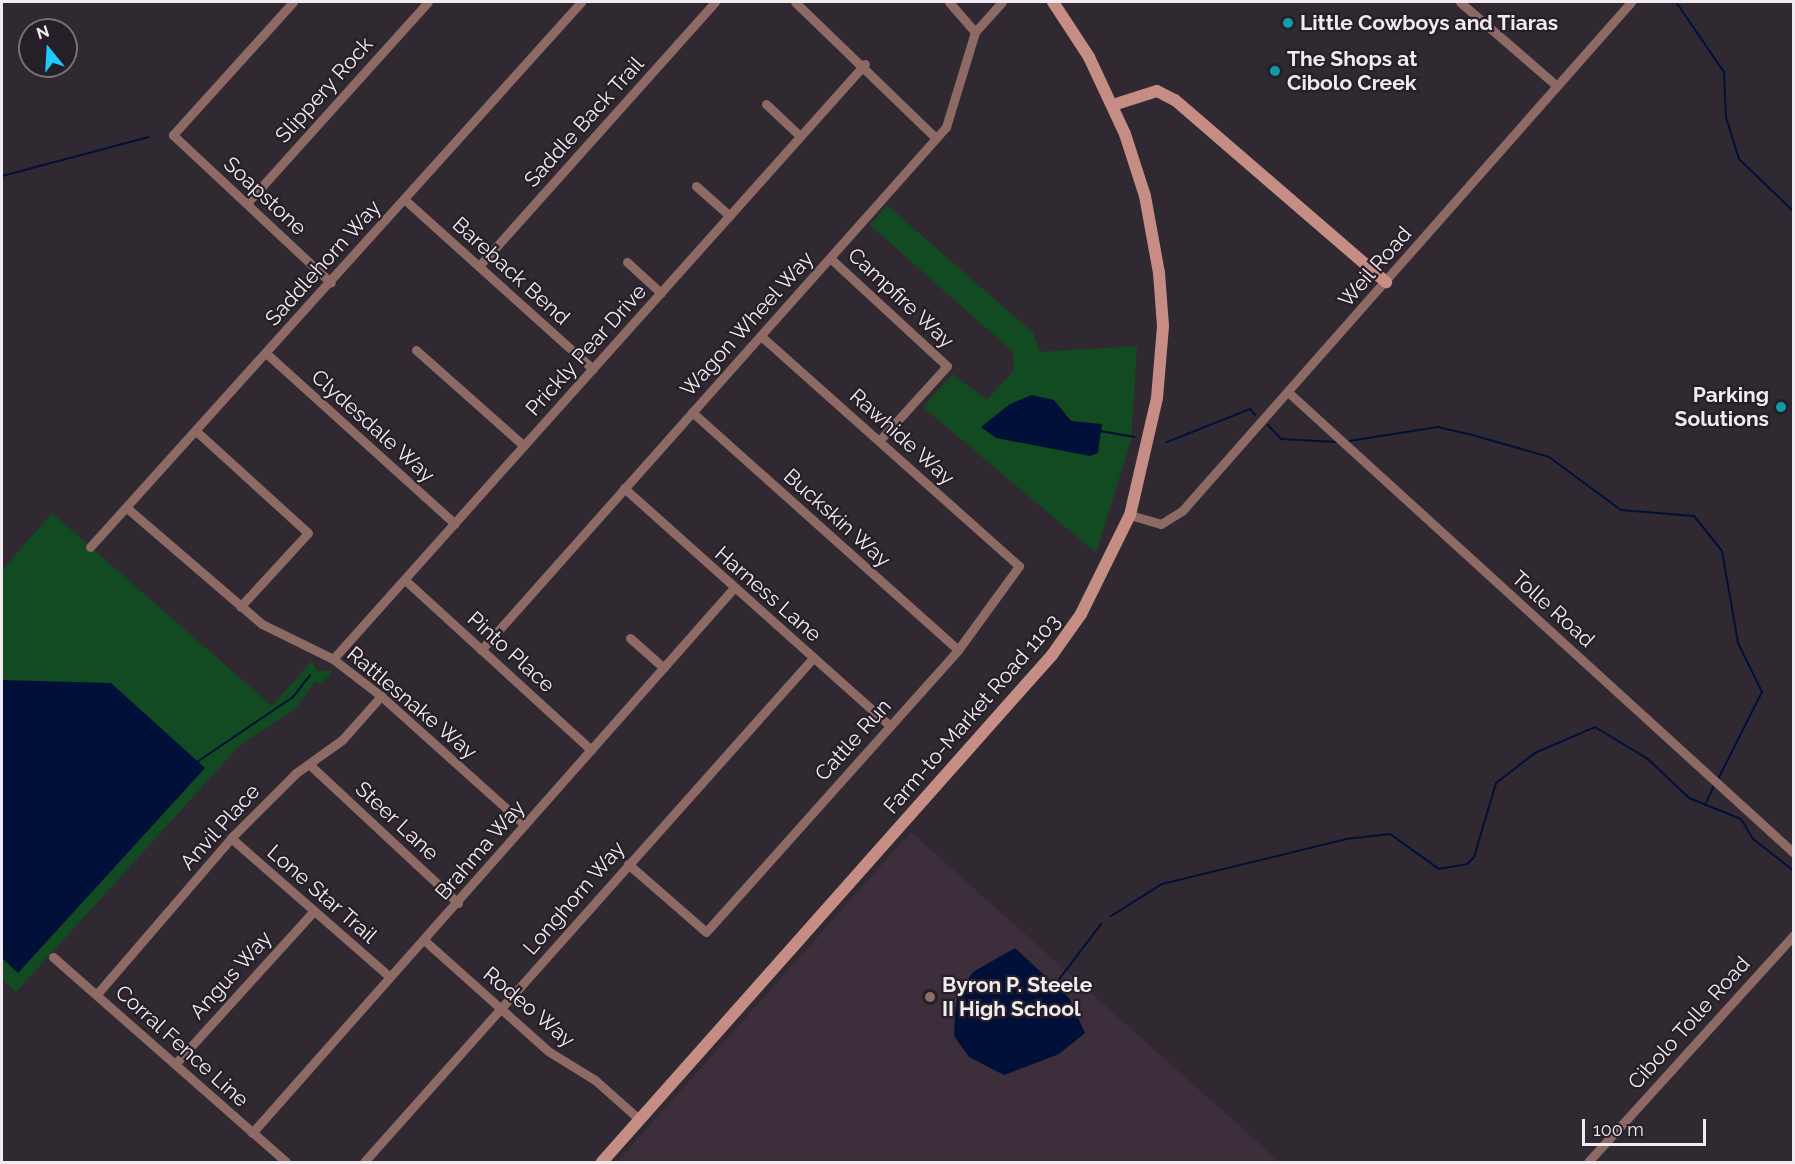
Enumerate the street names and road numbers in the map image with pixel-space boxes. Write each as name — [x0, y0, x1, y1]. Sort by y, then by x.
street label: Slippery Rock — [270, 32, 378, 148]
street label: Saddle Back Trail — [519, 51, 649, 193]
street label: Soapstone — [218, 151, 312, 241]
street label: Saddlehorn Way — [260, 195, 386, 331]
street label: Bareback Bend — [447, 212, 575, 330]
street label: Weil Road — [1333, 221, 1417, 313]
street label: Campfire Way — [842, 242, 960, 354]
street label: Wagon Wheel Way — [675, 245, 819, 403]
street label: Prickly Pear Drive — [520, 279, 652, 421]
street label: Clydesdale Way — [306, 364, 440, 488]
street label: Rawhide Way — [844, 383, 960, 491]
street label: Buckskin Way — [778, 463, 896, 573]
street label: Harness Lane — [710, 541, 826, 647]
street label: Tolle Road — [1507, 565, 1599, 653]
street label: Pinto Place — [462, 606, 560, 698]
street label: Farm-to-Market Road 1103 — [878, 609, 1066, 819]
street label: Rattlesnake Way — [342, 641, 482, 765]
street label: Cattle Run — [810, 694, 896, 786]
street label: Steer Lane — [350, 776, 444, 866]
street label: Anvil Place — [175, 779, 265, 875]
street label: Brahma Way — [430, 795, 530, 905]
street label: Longhorn Way — [518, 836, 630, 960]
street label: Lone Star Trail — [262, 839, 382, 949]
street label: Angus Way — [185, 925, 277, 1025]
street label: Cibolo Tolle Road — [1623, 951, 1755, 1095]
street label: Rodeo Way — [478, 961, 580, 1053]
street label: Corral Fence Line — [110, 979, 254, 1113]

